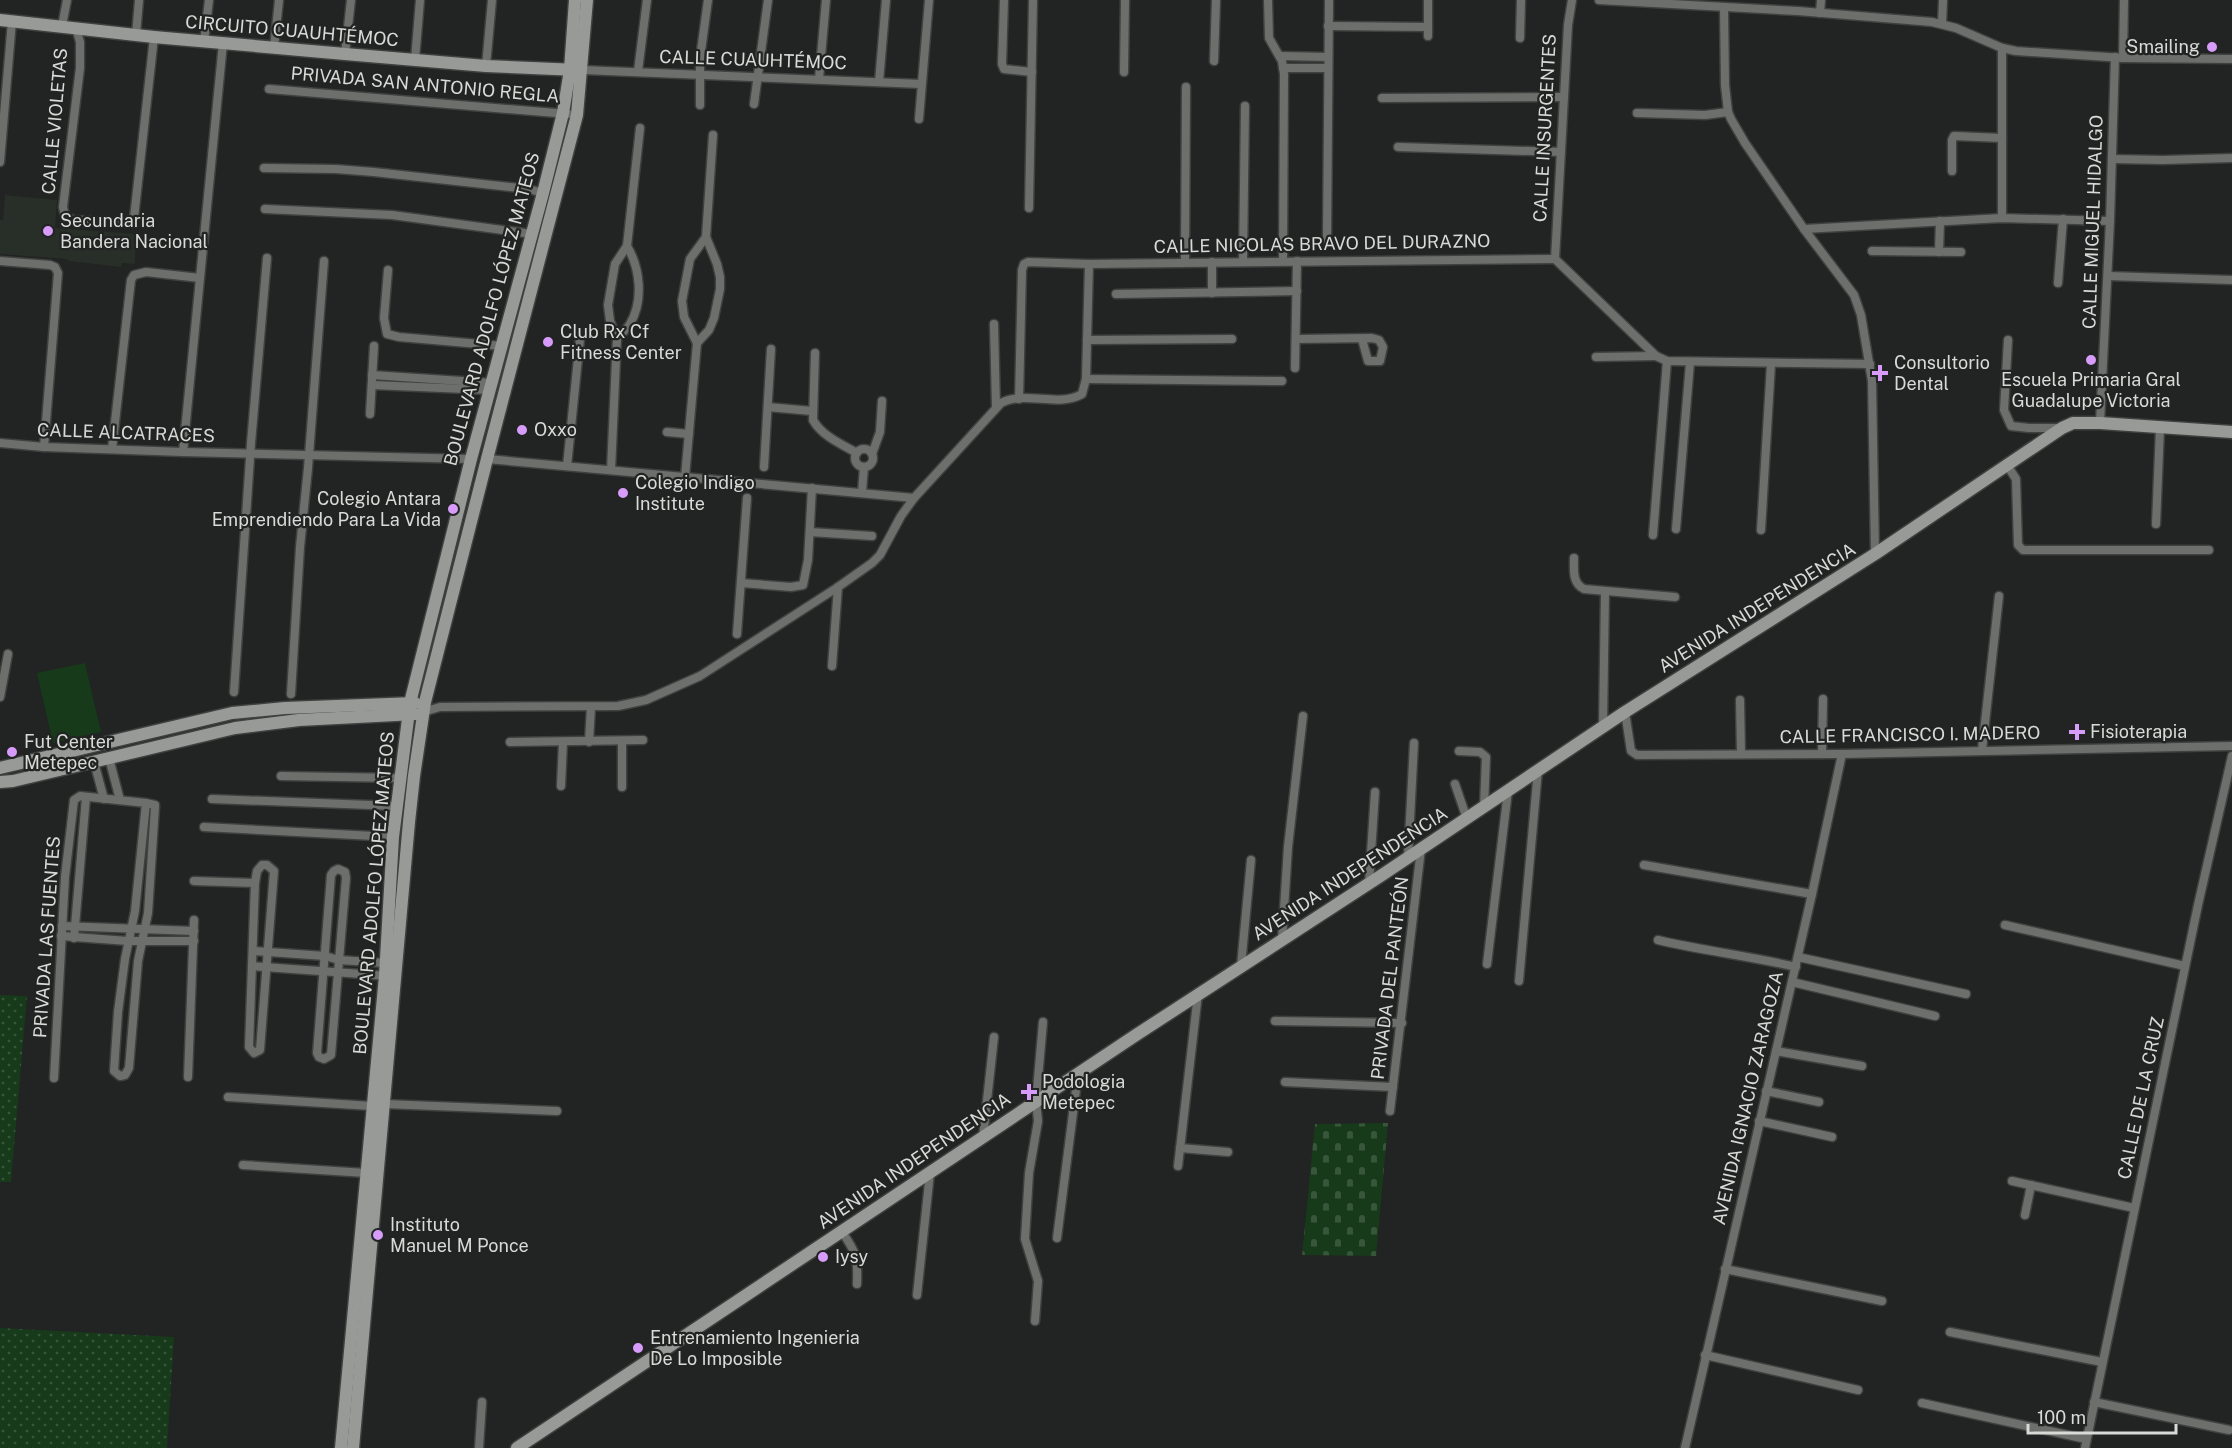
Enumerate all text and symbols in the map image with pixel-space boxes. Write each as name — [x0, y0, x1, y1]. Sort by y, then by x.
street label: CIRCUITO CUAUHTÉMOC — [184, 10, 400, 50]
street label: CALLE INSURGENTES — [1529, 33, 1560, 223]
place label: Smailing — [2126, 36, 2200, 57]
marker: Smailing — [2205, 40, 2219, 54]
street label: CALLE CUAUHTÉMOC — [659, 45, 847, 73]
street label: CALLE VIOLETAS — [38, 47, 71, 195]
street label: PRIVADA SAN ANTONIO REGLA — [290, 62, 560, 107]
street label: CALLE MIGUEL HIDALGO — [2078, 115, 2107, 329]
street label: BOULEVARD ADOLFO LÓPEZ MATEOS — [438, 149, 544, 468]
place label: Secundaria Bandera Nacional — [60, 210, 208, 252]
marker: Secundaria Bandera Nacional — [41, 224, 55, 238]
street label: CALLE NICOLAS BRAVO DEL DURAZNO — [1153, 230, 1491, 257]
place label: Club Rx Cf Fitness Center — [560, 321, 682, 363]
marker: Club Rx Cf Fitness Center — [541, 335, 555, 349]
place label: Consultorio Dental — [1894, 352, 1990, 394]
marker: Escuela Primaria Gral Guadalupe Victoria — [2084, 353, 2098, 367]
marker: Consultorio Dental — [1871, 364, 1889, 382]
place label: Escuela Primaria Gral Guadalupe Victoria — [2001, 369, 2181, 411]
street label: CALLE ALCATRACES — [37, 419, 215, 446]
place label: Oxxo — [534, 419, 577, 440]
marker: Oxxo — [515, 423, 529, 437]
place label: Colegio Indigo Institute — [635, 472, 755, 514]
marker: Colegio Indigo Institute — [616, 486, 630, 500]
place label: Colegio Antara Emprendiendo Para La Vida — [212, 488, 441, 530]
marker: Colegio Antara Emprendiendo Para La Vida — [446, 502, 460, 516]
street label: AVENIDA INDEPENDENCIA — [1654, 538, 1859, 677]
place label: Fisioterapia — [2090, 721, 2187, 742]
street label: CALLE FRANCISCO I. MADERO — [1779, 722, 2041, 747]
marker: Fisioterapia — [2068, 723, 2086, 741]
place label: Fut Center Metepec — [24, 731, 113, 773]
street label: BOULEVARD ADOLFO LÓPEZ MATEOS — [348, 731, 398, 1055]
marker: Fut Center Metepec — [5, 745, 19, 759]
street label: AVENIDA INDEPENDENCIA — [1248, 802, 1451, 945]
street label: PRIVADA LAS FUENTES — [29, 835, 64, 1039]
street label: PRIVADA DEL PANTEÓN — [1366, 875, 1412, 1081]
street label: AVENIDA IGNACIO ZARAGOZA — [1708, 969, 1787, 1227]
street label: CALLE DE LA CRUZ — [2113, 1015, 2168, 1181]
place label: Podologia Metepec — [1042, 1071, 1125, 1113]
marker: Podologia Metepec — [1020, 1083, 1038, 1101]
street label: AVENIDA INDEPENDENCIA — [813, 1088, 1014, 1233]
place label: Instituto Manuel M Ponce — [390, 1214, 529, 1256]
marker: Instituto Manuel M Ponce — [371, 1228, 385, 1242]
place label: Iysy — [835, 1246, 869, 1267]
marker: Iysy — [816, 1250, 830, 1264]
place label: Entrenamiento Ingenieria De Lo Imposible — [650, 1327, 860, 1369]
marker: Entrenamiento Ingenieria De Lo Imposible — [631, 1341, 645, 1355]
scale bar — [2028, 1397, 2176, 1435]
text: 100 m — [2037, 1407, 2086, 1428]

